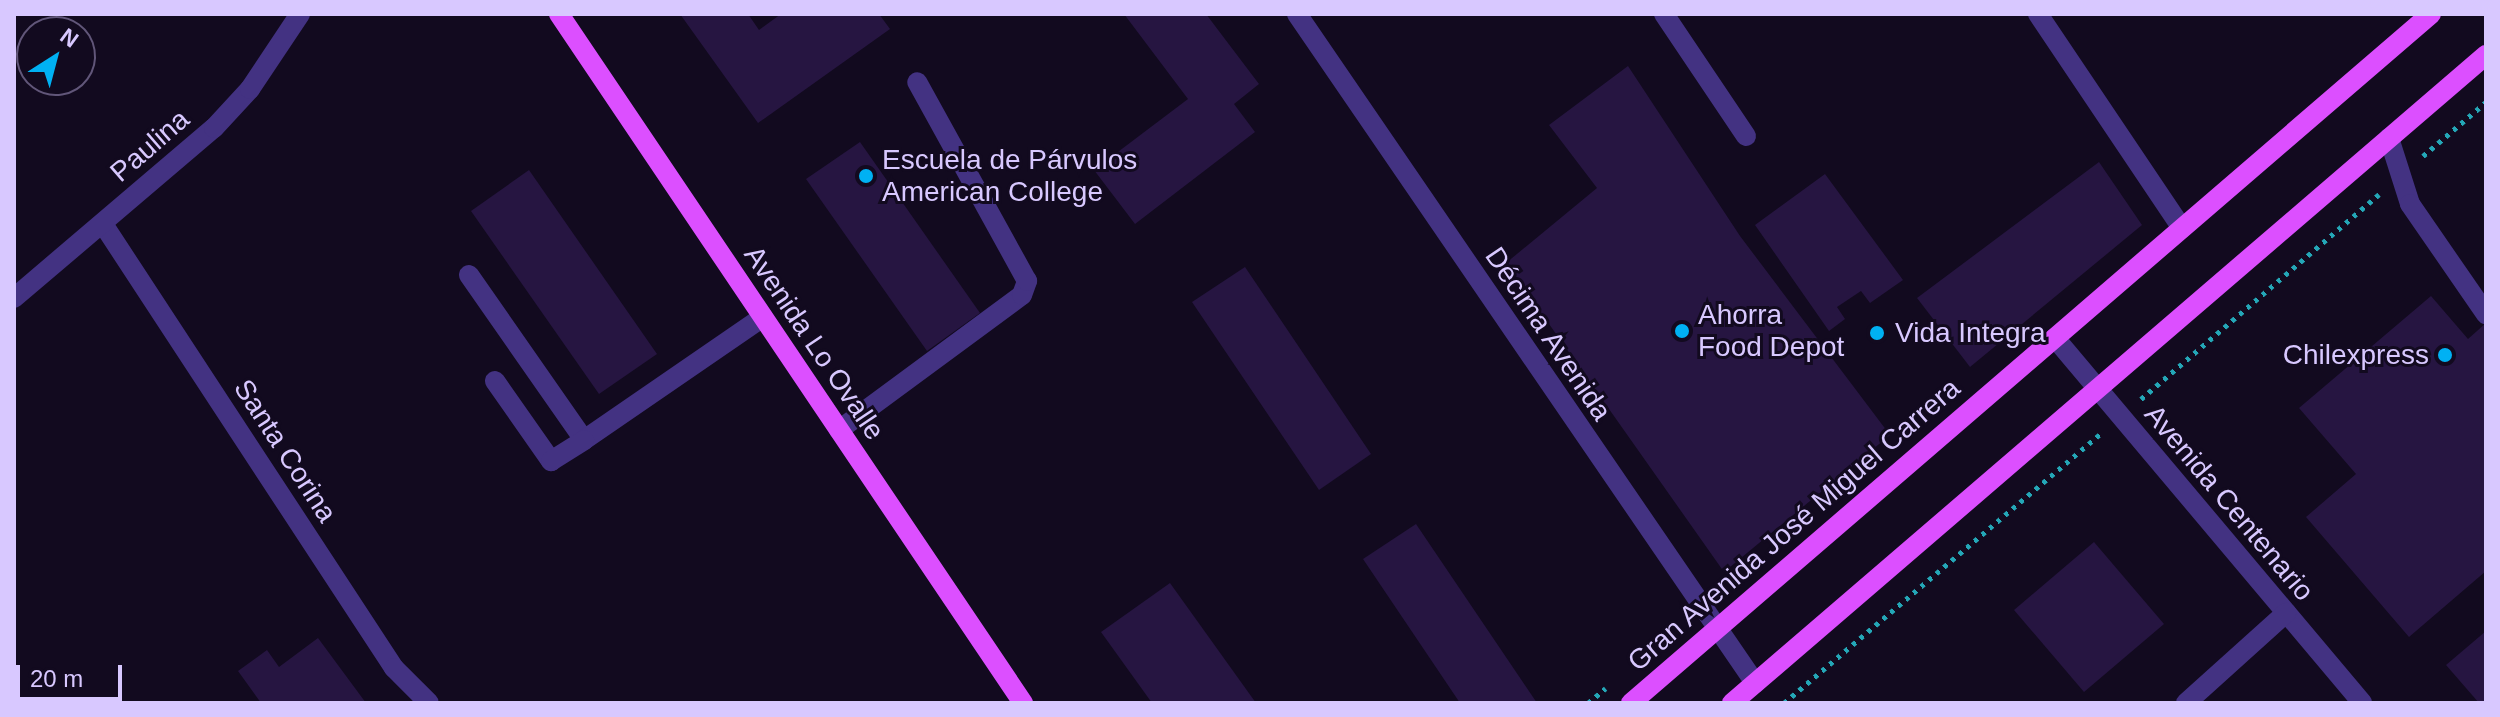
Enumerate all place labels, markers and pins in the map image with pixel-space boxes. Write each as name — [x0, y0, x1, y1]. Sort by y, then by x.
place label: Escuela de Párvulos American College — [882, 143, 1137, 209]
marker: Escuela de Párvulos American College — [857, 167, 875, 185]
place label: Ahorra Food Depot — [1698, 298, 1844, 364]
place label: Vida Integra — [1895, 316, 2045, 350]
marker: Ahorra Food Depot — [1673, 322, 1691, 340]
marker: Vida Integra — [1866, 322, 1888, 344]
place label: Chilexpress — [2283, 338, 2429, 372]
marker: Chilexpress — [2436, 346, 2454, 364]

